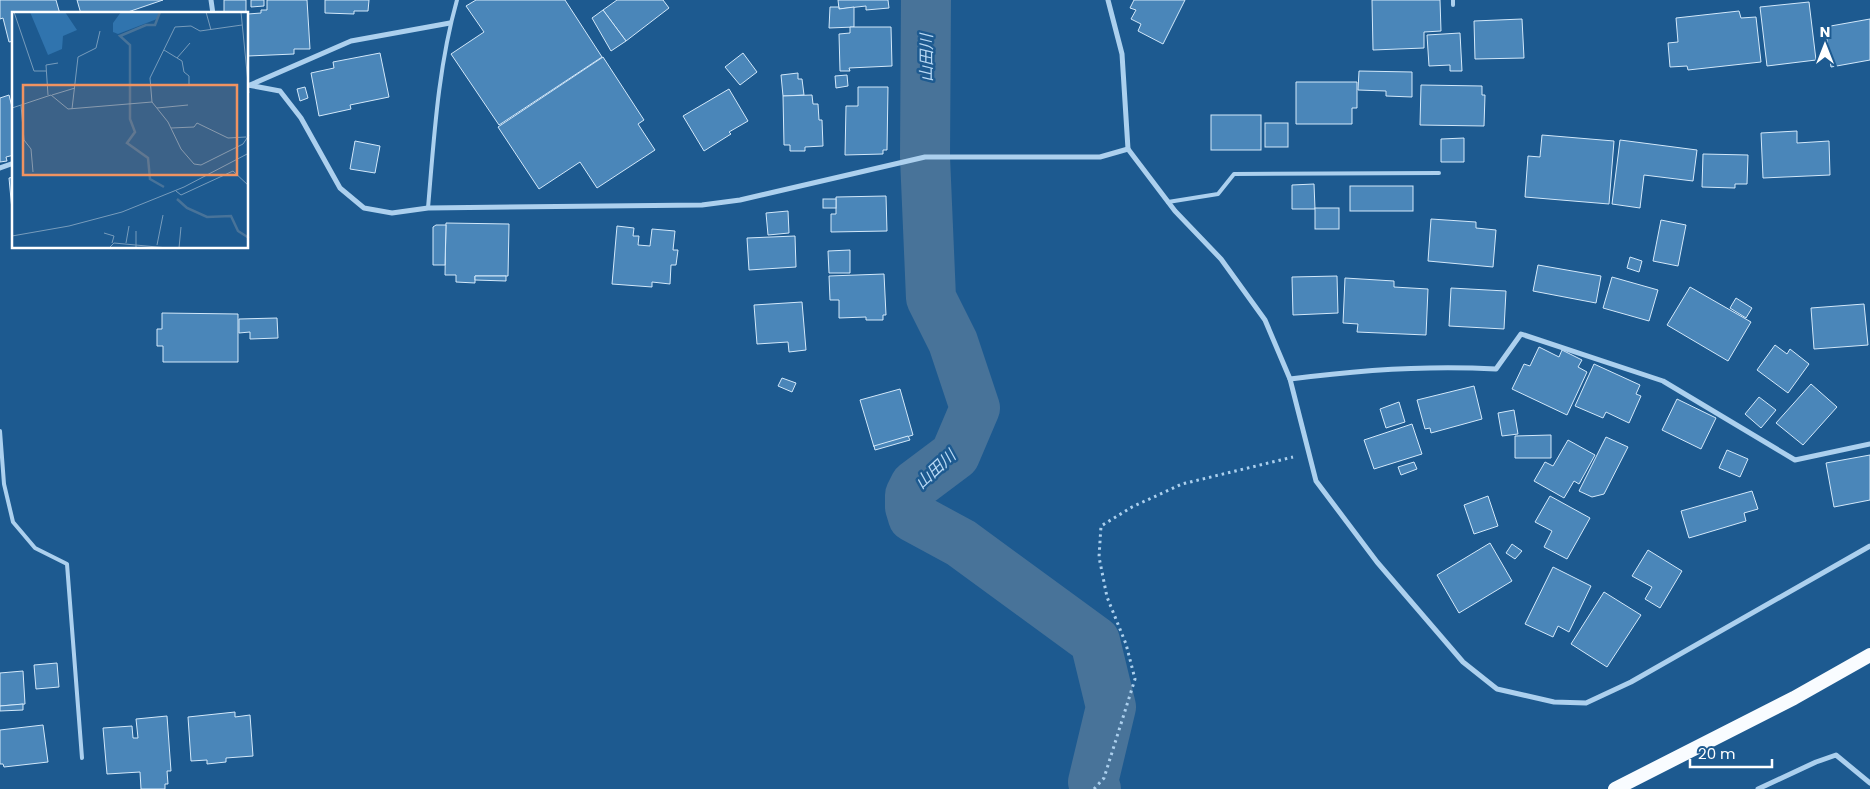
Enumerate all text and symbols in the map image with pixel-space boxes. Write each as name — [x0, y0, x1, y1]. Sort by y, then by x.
inset map — [12, 12, 249, 249]
north arrow — [1800, 20, 1850, 70]
text: N — [1820, 22, 1830, 42]
water label: 山田川 — [915, 32, 938, 82]
water label: 山田川 — [910, 443, 962, 494]
scale bar — [1690, 736, 1772, 768]
text: 20 m — [1698, 743, 1736, 764]

